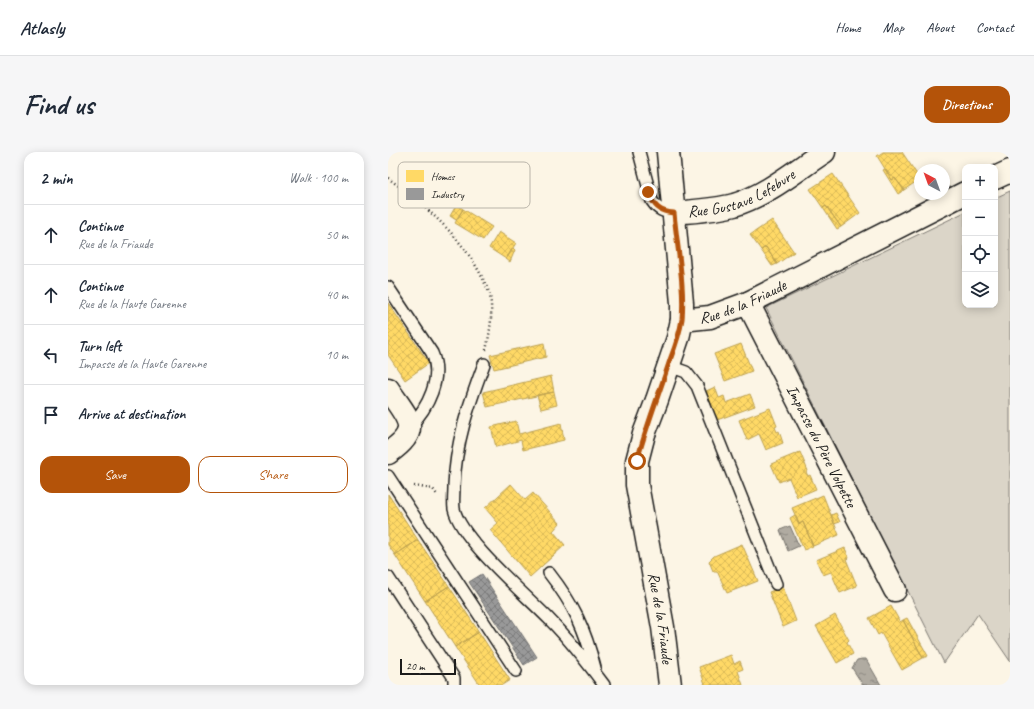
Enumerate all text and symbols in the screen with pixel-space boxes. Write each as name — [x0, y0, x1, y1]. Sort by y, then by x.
text: Atlasly — [20, 16, 64, 40]
text: Home — [835, 19, 861, 36]
text: Map — [883, 19, 904, 36]
text: About — [926, 19, 954, 36]
text: Contact — [976, 19, 1014, 36]
button: Directions — [924, 86, 1010, 123]
text: Find us — [24, 87, 94, 122]
legend — [398, 162, 530, 208]
street label: Rue Gustave Lefebvre — [687, 164, 800, 222]
north arrow — [914, 164, 950, 200]
map controls — [962, 164, 998, 308]
button: + — [962, 164, 998, 200]
text: 2 min — [40, 168, 73, 189]
text: Homes — [431, 169, 456, 183]
text: Walk · 100 m — [289, 170, 348, 186]
route end — [639, 183, 657, 201]
text: Industry — [431, 187, 465, 201]
button: − — [962, 200, 998, 236]
text: Continue — [78, 217, 123, 236]
icon: ahead — [40, 224, 62, 246]
text: 50 m — [326, 227, 348, 243]
text: Rue de la Friaude — [78, 236, 153, 252]
button: locate — [962, 236, 998, 272]
button: layers — [962, 272, 998, 308]
street label: Rue de la Friaude — [699, 275, 791, 328]
text: Continue — [78, 277, 123, 296]
icon: ahead — [40, 284, 62, 306]
text: 40 m — [326, 287, 348, 303]
text: Rue de la Haute Garenne — [78, 296, 186, 312]
text: Turn left — [78, 337, 121, 356]
icon: left — [40, 344, 62, 366]
text: 10 m — [326, 347, 348, 363]
text: Impasse de la Haute Garenne — [78, 356, 206, 372]
street label: Impasse du Père Volpette — [782, 382, 862, 512]
icon: arrive — [40, 404, 62, 426]
text: Arrive at destination — [78, 405, 185, 424]
route start — [628, 452, 646, 470]
button: Save — [40, 456, 190, 493]
button: Share — [198, 456, 348, 493]
street label: Rue de la Friaude — [643, 571, 678, 667]
scale bar — [400, 657, 456, 676]
text: 20 m — [406, 659, 425, 673]

